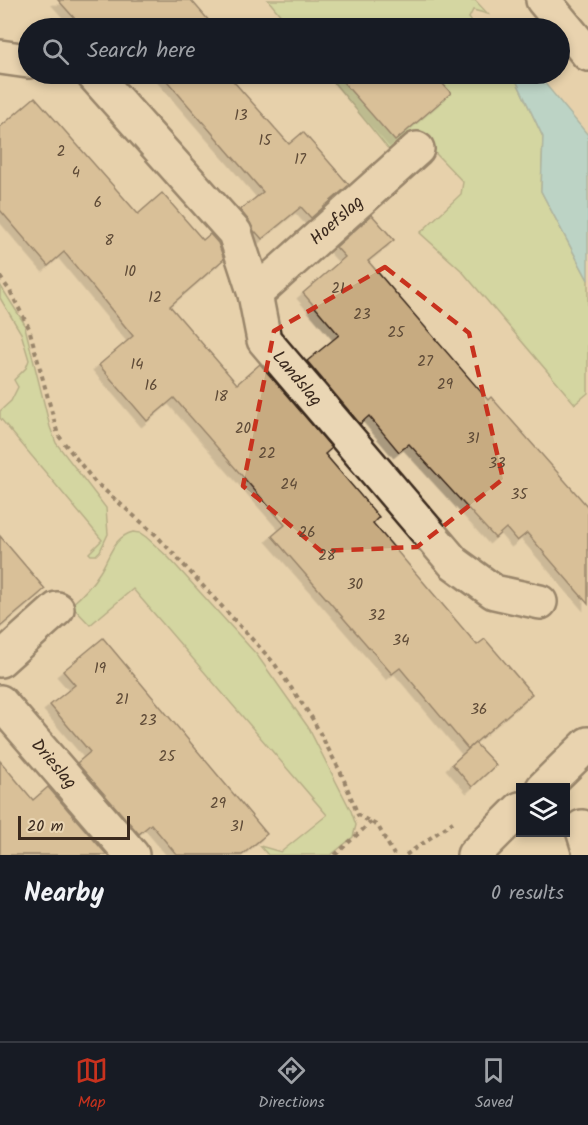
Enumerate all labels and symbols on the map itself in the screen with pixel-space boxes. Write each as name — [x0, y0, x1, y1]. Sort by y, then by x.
house number: 13 — [234, 104, 248, 128]
house number: 15 — [259, 129, 272, 153]
house number: 2 — [57, 140, 65, 164]
house number: 17 — [294, 148, 307, 172]
house number: 4 — [72, 161, 80, 185]
street label: Hoefslag — [303, 188, 371, 253]
house number: 6 — [94, 191, 102, 215]
house number: 8 — [104, 229, 114, 253]
house number: 10 — [124, 260, 137, 284]
house number: 21 — [331, 277, 345, 301]
house number: 12 — [148, 286, 162, 310]
house number: 23 — [353, 303, 371, 327]
house number: 25 — [388, 321, 405, 345]
street label: Landslag — [264, 344, 329, 413]
house number: 27 — [417, 350, 434, 374]
house number: 14 — [131, 353, 143, 377]
house number: 29 — [437, 373, 454, 397]
house number: 16 — [144, 374, 158, 398]
house number: 18 — [214, 385, 229, 409]
house number: 20 — [235, 417, 252, 441]
house number: 31 — [466, 427, 480, 451]
house number: 22 — [258, 442, 276, 466]
house number: 33 — [488, 452, 506, 476]
house number: 24 — [281, 473, 297, 497]
house number: 35 — [511, 483, 528, 507]
house number: 26 — [298, 521, 316, 545]
house number: 28 — [318, 544, 337, 568]
house number: 30 — [347, 573, 364, 597]
house number: 32 — [368, 604, 386, 628]
house number: 34 — [393, 629, 409, 653]
house number: 19 — [94, 657, 107, 681]
house number: 21 — [115, 688, 129, 712]
house number: 36 — [471, 698, 487, 722]
house number: 23 — [139, 709, 157, 733]
street label: Drieslag — [23, 732, 84, 796]
house number: 25 — [159, 745, 176, 769]
house number: 29 — [210, 792, 227, 816]
scale bar — [18, 813, 130, 840]
house number: 31 — [230, 815, 244, 839]

